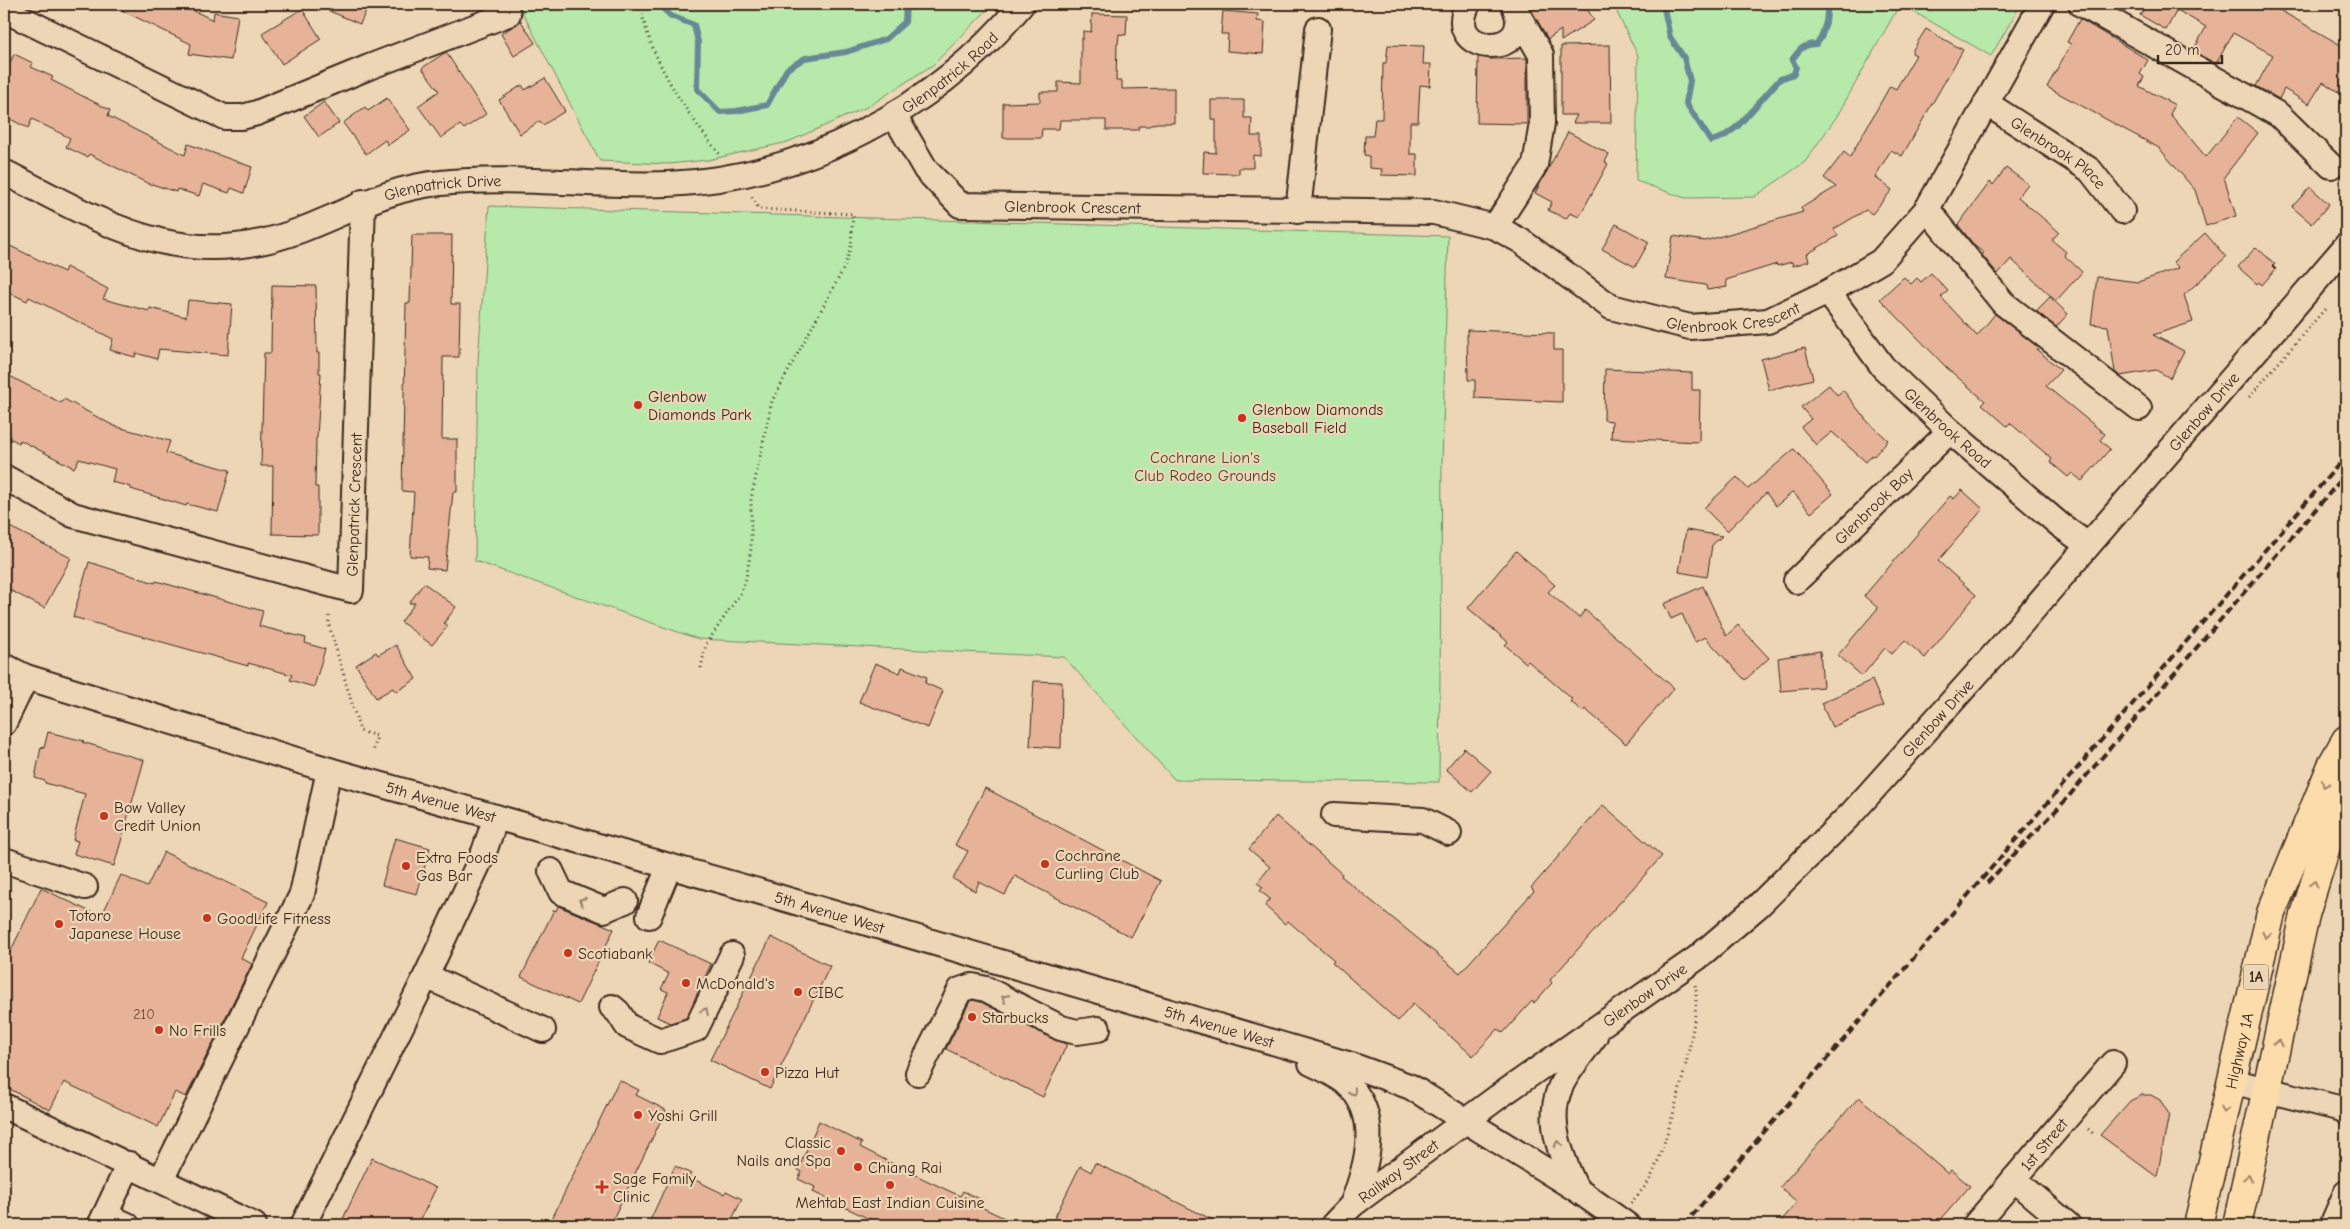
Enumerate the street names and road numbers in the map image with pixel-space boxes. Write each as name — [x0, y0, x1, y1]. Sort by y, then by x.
street label: Glenpatrick Road — [899, 29, 1002, 117]
street label: Glenbrook Place — [2007, 113, 2109, 193]
street label: Glenpatrick Drive — [382, 172, 501, 205]
street label: Glenbrook Crescent — [1004, 198, 1141, 218]
street label: Glenbrook Crescent — [1664, 299, 1803, 337]
street label: Glenbow Drive — [2165, 369, 2243, 455]
street label: Glenbrook Road — [1900, 384, 1995, 472]
street label: Glenpatrick Crescent — [343, 432, 366, 577]
street label: Glenbrook Bay — [1831, 464, 1917, 548]
street label: Glenbow Drive — [1899, 676, 1977, 761]
street label: 5th Avenue West — [384, 779, 498, 827]
street label: 5th Avenue West — [772, 888, 887, 938]
street label: Glenbow Drive — [1600, 960, 1691, 1031]
road number: 1A — [2244, 964, 2268, 990]
street label: 5th Avenue West — [1162, 1003, 1276, 1052]
street label: Highway 1A — [2222, 1011, 2257, 1091]
street label: 1st Street — [2017, 1115, 2072, 1175]
street label: Railway Street — [1355, 1136, 1443, 1207]

